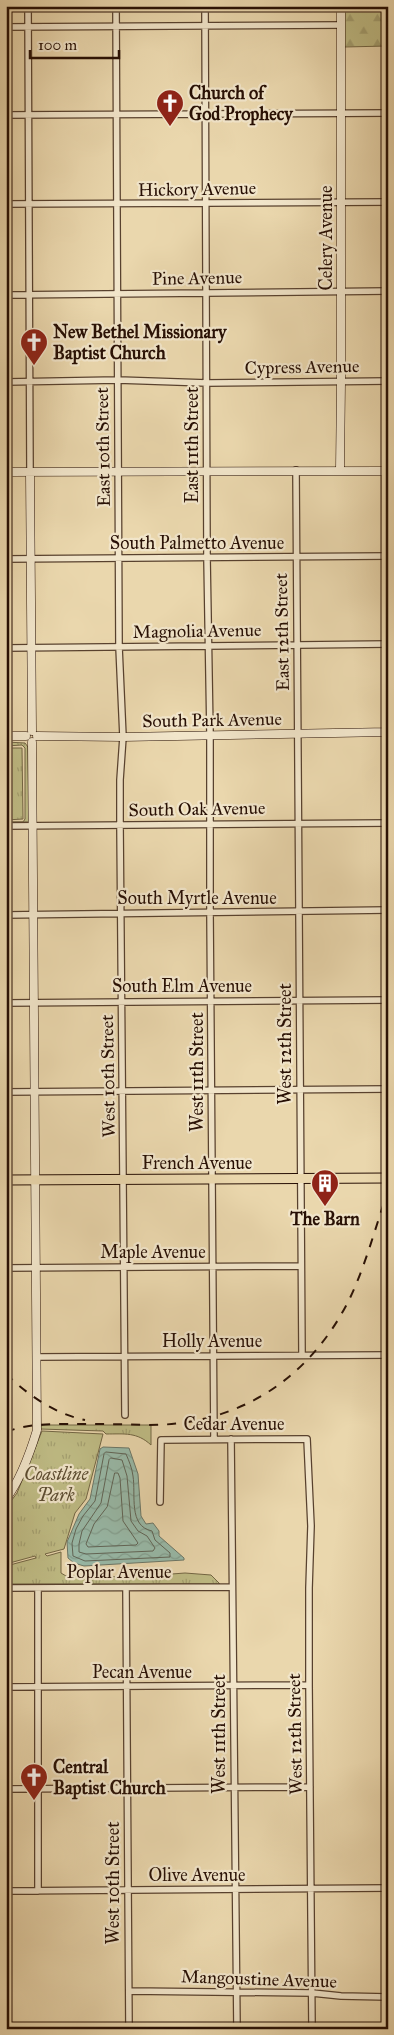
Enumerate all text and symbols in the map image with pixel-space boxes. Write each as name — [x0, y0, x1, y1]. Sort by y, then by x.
scale bar — [30, 28, 119, 60]
text: 100 m — [38, 36, 78, 54]
place label: Church of God Prophecy — [189, 82, 294, 126]
church icon: Church of God Prophecy — [155, 88, 185, 127]
street label: Hickory Avenue — [138, 177, 256, 201]
street label: Celery Avenue — [315, 185, 337, 291]
street label: Pine Avenue — [152, 266, 242, 290]
place label: New Bethel Missionary Baptist Church — [53, 321, 228, 365]
church icon: New Bethel Missionary Baptist Church — [19, 327, 49, 366]
street label: Cypress Avenue — [244, 355, 360, 379]
street label: East 10th Street — [91, 386, 115, 507]
street label: East 11th Street — [181, 386, 203, 503]
street label: South Palmetto Avenue — [110, 532, 284, 554]
street label: East 12th Street — [270, 572, 294, 691]
street label: Magnolia Avenue — [132, 619, 262, 644]
street label: South Park Avenue — [142, 708, 282, 732]
street label: South Oak Avenue — [128, 797, 266, 821]
street label: South Myrtle Avenue — [117, 887, 277, 909]
street label: South Elm Avenue — [112, 975, 252, 997]
street label: West 12th Street — [274, 983, 296, 1105]
street label: West 11th Street — [186, 1011, 208, 1132]
street label: West 10th Street — [96, 1014, 120, 1138]
street label: French Avenue — [142, 1152, 252, 1174]
building icon: The Barn — [310, 1168, 340, 1207]
place label: The Barn — [289, 1208, 360, 1230]
street label: Maple Avenue — [100, 1241, 206, 1263]
street label: Holly Avenue — [162, 1330, 262, 1352]
street label: Cedar Avenue — [183, 1413, 285, 1435]
park label: Coastline Park — [24, 1463, 89, 1506]
street label: Poplar Avenue — [66, 1561, 172, 1583]
street label: Pecan Avenue — [92, 1661, 192, 1683]
street label: West 12th Street — [283, 1672, 307, 1795]
street label: West 11th Street — [208, 1673, 230, 1794]
place label: Central Baptist Church — [53, 1756, 167, 1800]
church icon: Central Baptist Church — [19, 1762, 49, 1801]
street label: West 10th Street — [102, 1821, 124, 1945]
street label: Olive Avenue — [148, 1864, 246, 1886]
street label: Mangoustine Avenue — [181, 1965, 337, 1994]

